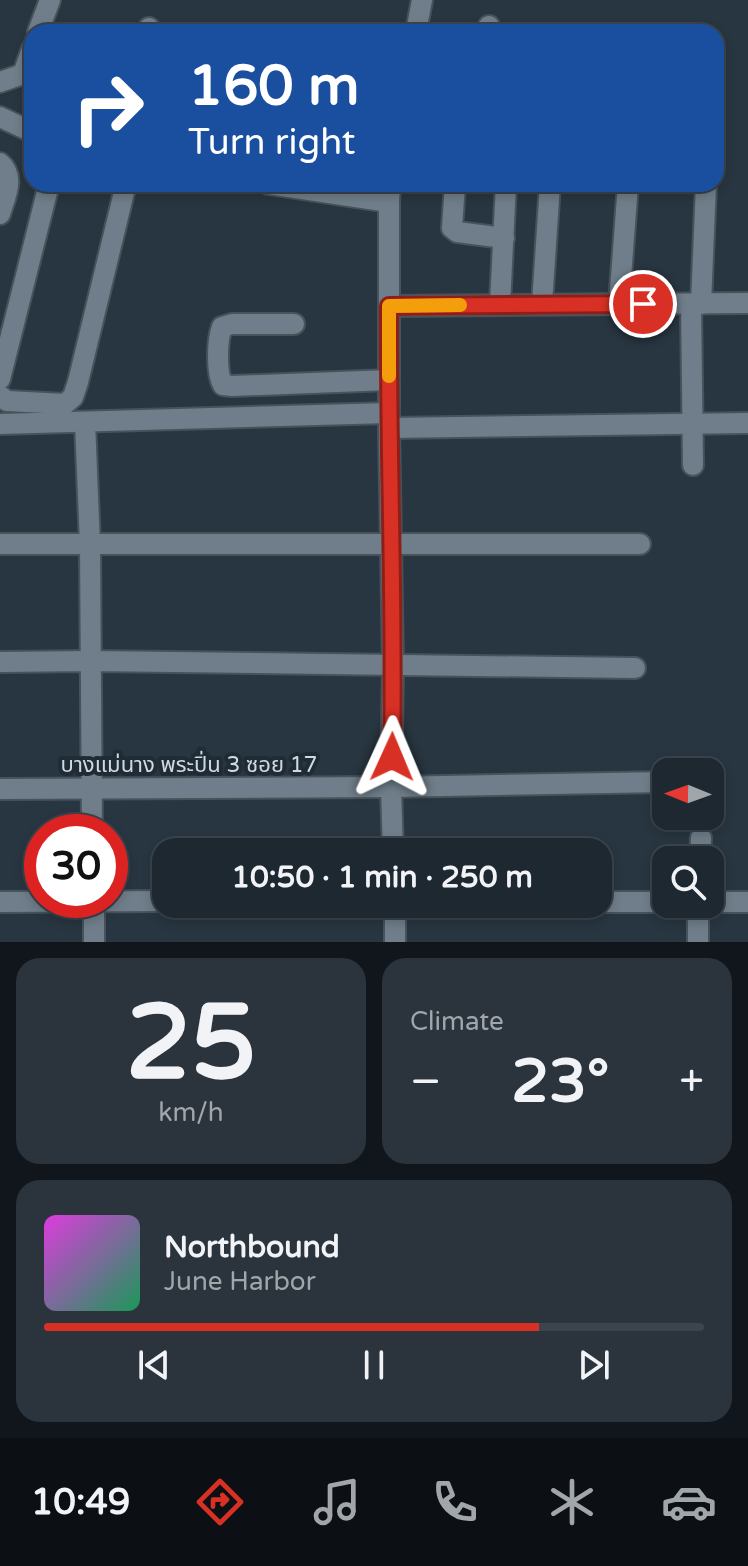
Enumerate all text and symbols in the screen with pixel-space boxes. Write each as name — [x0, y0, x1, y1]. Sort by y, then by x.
text: 160 m — [188, 53, 359, 120]
icon: right — [56, 56, 160, 160]
text: Turn right — [188, 121, 355, 164]
pin — [609, 270, 677, 338]
icon: arrive — [621, 282, 665, 326]
position arrow — [350, 715, 434, 799]
street label: บางแม่นาง พระปิ่น 3 ซอย 17 — [61, 750, 317, 778]
north arrow — [652, 758, 724, 830]
map controls — [652, 758, 724, 918]
speed limit sign: 30 — [24, 814, 128, 918]
button: search — [652, 846, 724, 918]
text: 10:50 · 1 min · 250 m — [231, 859, 533, 896]
text: 25 — [126, 982, 256, 1107]
text: Climate — [410, 1006, 504, 1037]
text: 23° — [511, 1046, 609, 1118]
text: − — [410, 1056, 441, 1109]
text: + — [679, 1056, 704, 1109]
text: km/h — [158, 1097, 224, 1128]
text: Northbound — [164, 1229, 340, 1266]
text: June Harbor — [164, 1266, 316, 1297]
icon: previous — [132, 1343, 176, 1387]
icon: pause — [352, 1343, 396, 1387]
icon: next — [572, 1343, 616, 1387]
icon: directions — [192, 1474, 248, 1530]
icon: music — [309, 1474, 365, 1530]
icon: phone — [427, 1474, 483, 1530]
icon: climate — [544, 1474, 600, 1530]
icon: car — [661, 1474, 717, 1530]
text: 10:49 — [31, 1481, 130, 1524]

